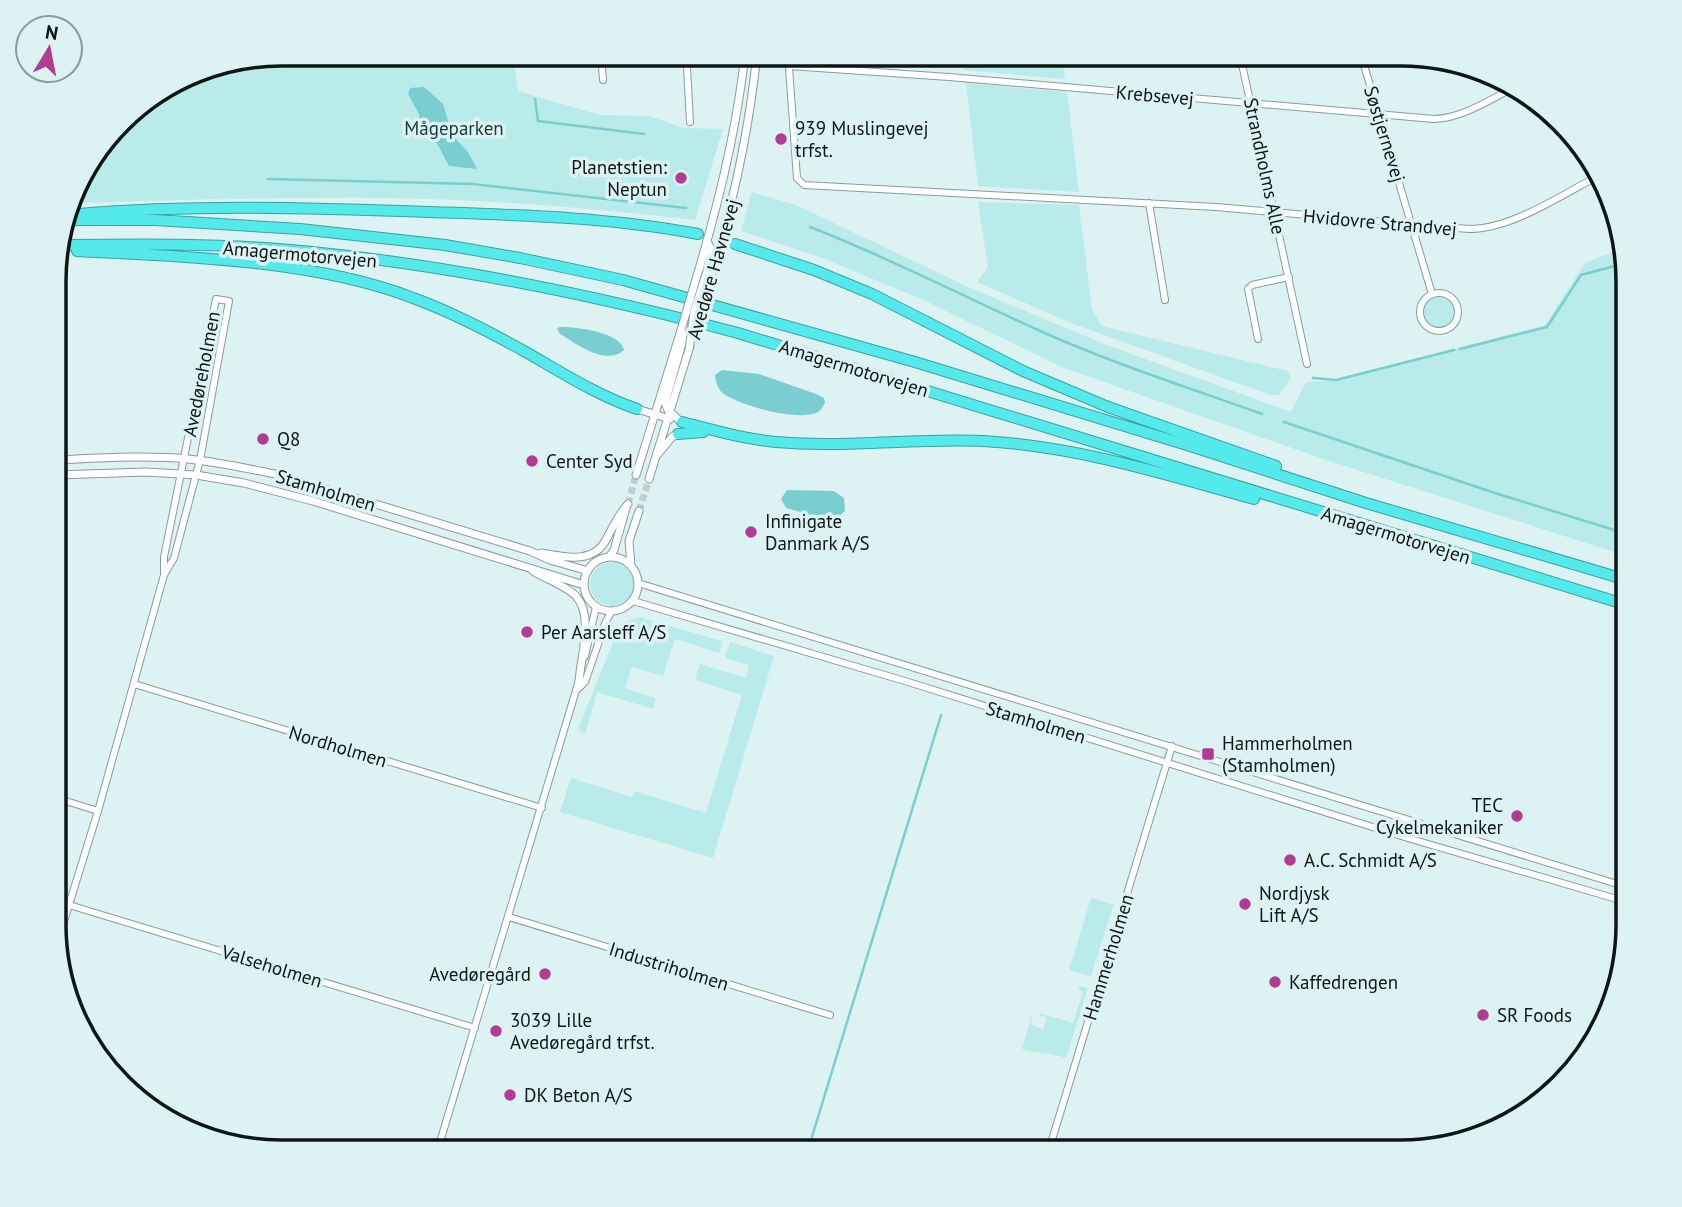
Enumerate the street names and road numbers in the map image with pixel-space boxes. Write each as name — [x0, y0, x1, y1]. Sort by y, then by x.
street label: Krebsevej — [1115, 80, 1195, 110]
street label: Søstjernevej — [1359, 83, 1411, 185]
street label: Strandholms Alle — [1239, 96, 1291, 236]
street label: Avedøre Havnevej — [681, 196, 745, 342]
street label: Hvidovre Strandvej — [1302, 203, 1458, 241]
street label: Amagermotorvejen — [222, 235, 378, 273]
street label: Avedøreholmen — [177, 309, 225, 439]
street label: Amagermotorvejen — [777, 334, 931, 402]
street label: Stamholmen — [273, 463, 379, 517]
street label: Amagermotorvejen — [1319, 501, 1473, 569]
street label: Stamholmen — [983, 695, 1089, 749]
street label: Nordholmen — [286, 720, 390, 772]
street label: Hammerholmen — [1077, 891, 1139, 1023]
street label: Industriholmen — [606, 936, 732, 996]
street label: Valseholmen — [218, 939, 325, 993]

